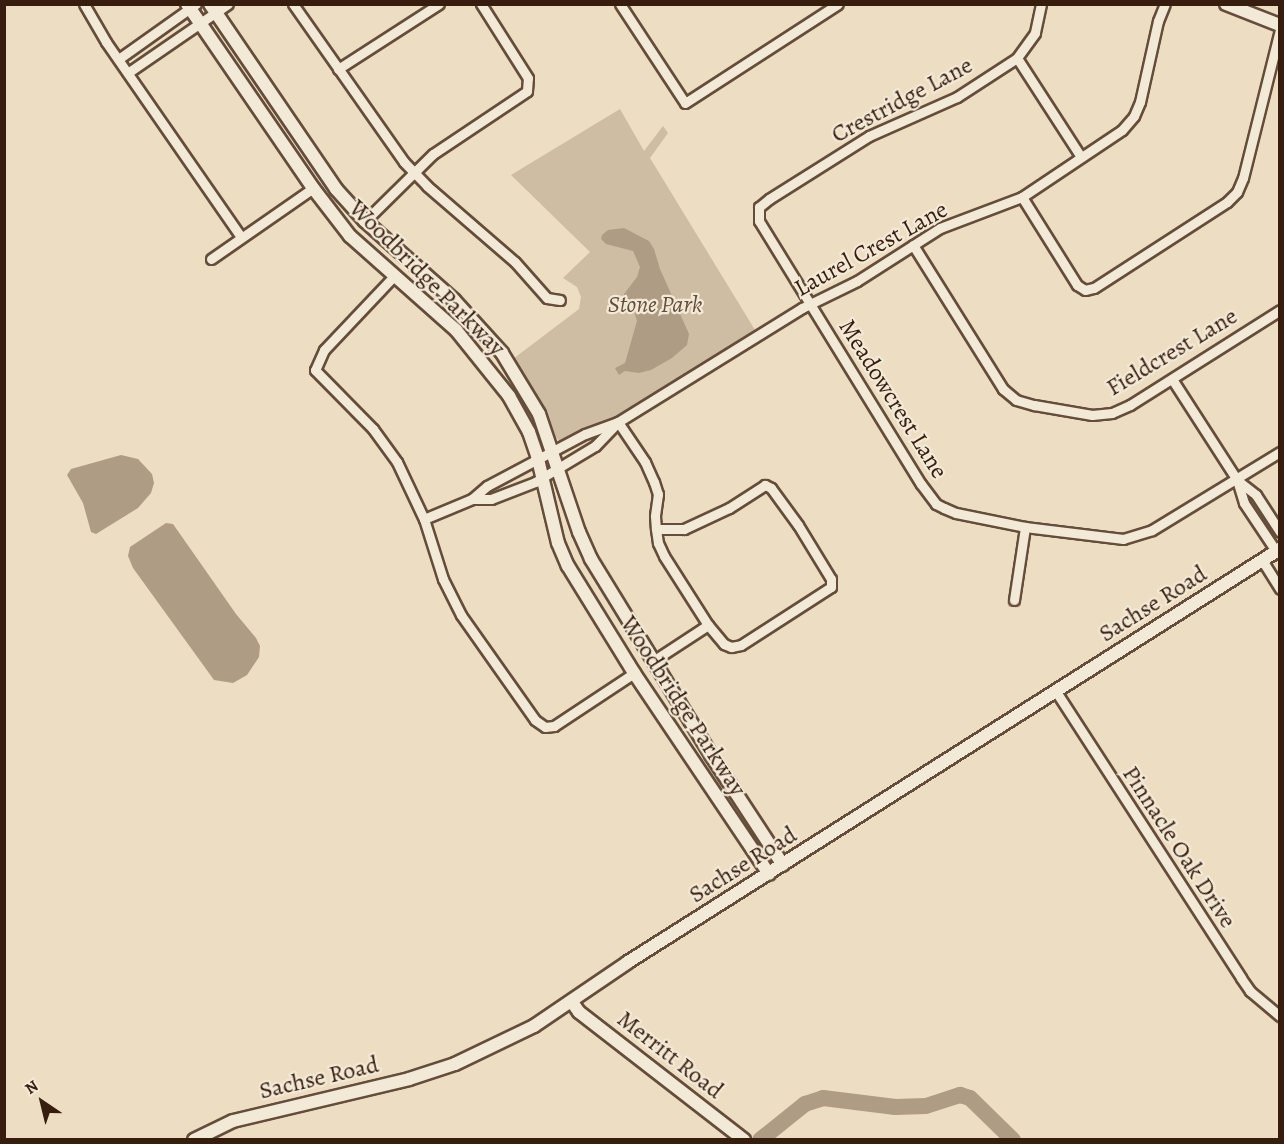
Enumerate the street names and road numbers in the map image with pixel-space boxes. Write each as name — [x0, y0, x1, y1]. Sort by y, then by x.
street label: Crestridge Lane — [827, 51, 977, 149]
street label: Woodbridge Parkway — [343, 194, 511, 362]
street label: Laurel Crest Lane — [789, 195, 953, 303]
street label: Fieldcrest Lane — [1101, 302, 1243, 402]
street label: Meadowcrest Lane — [833, 314, 953, 484]
street label: Sachse Road — [1094, 560, 1212, 648]
street label: Woodbridge Parkway — [614, 611, 752, 801]
street label: Pinnacle Oak Drive — [1116, 761, 1242, 933]
street label: Sachse Road — [684, 821, 802, 909]
street label: Merritt Road — [611, 1005, 729, 1105]
street label: Sachse Road — [257, 1050, 381, 1106]

